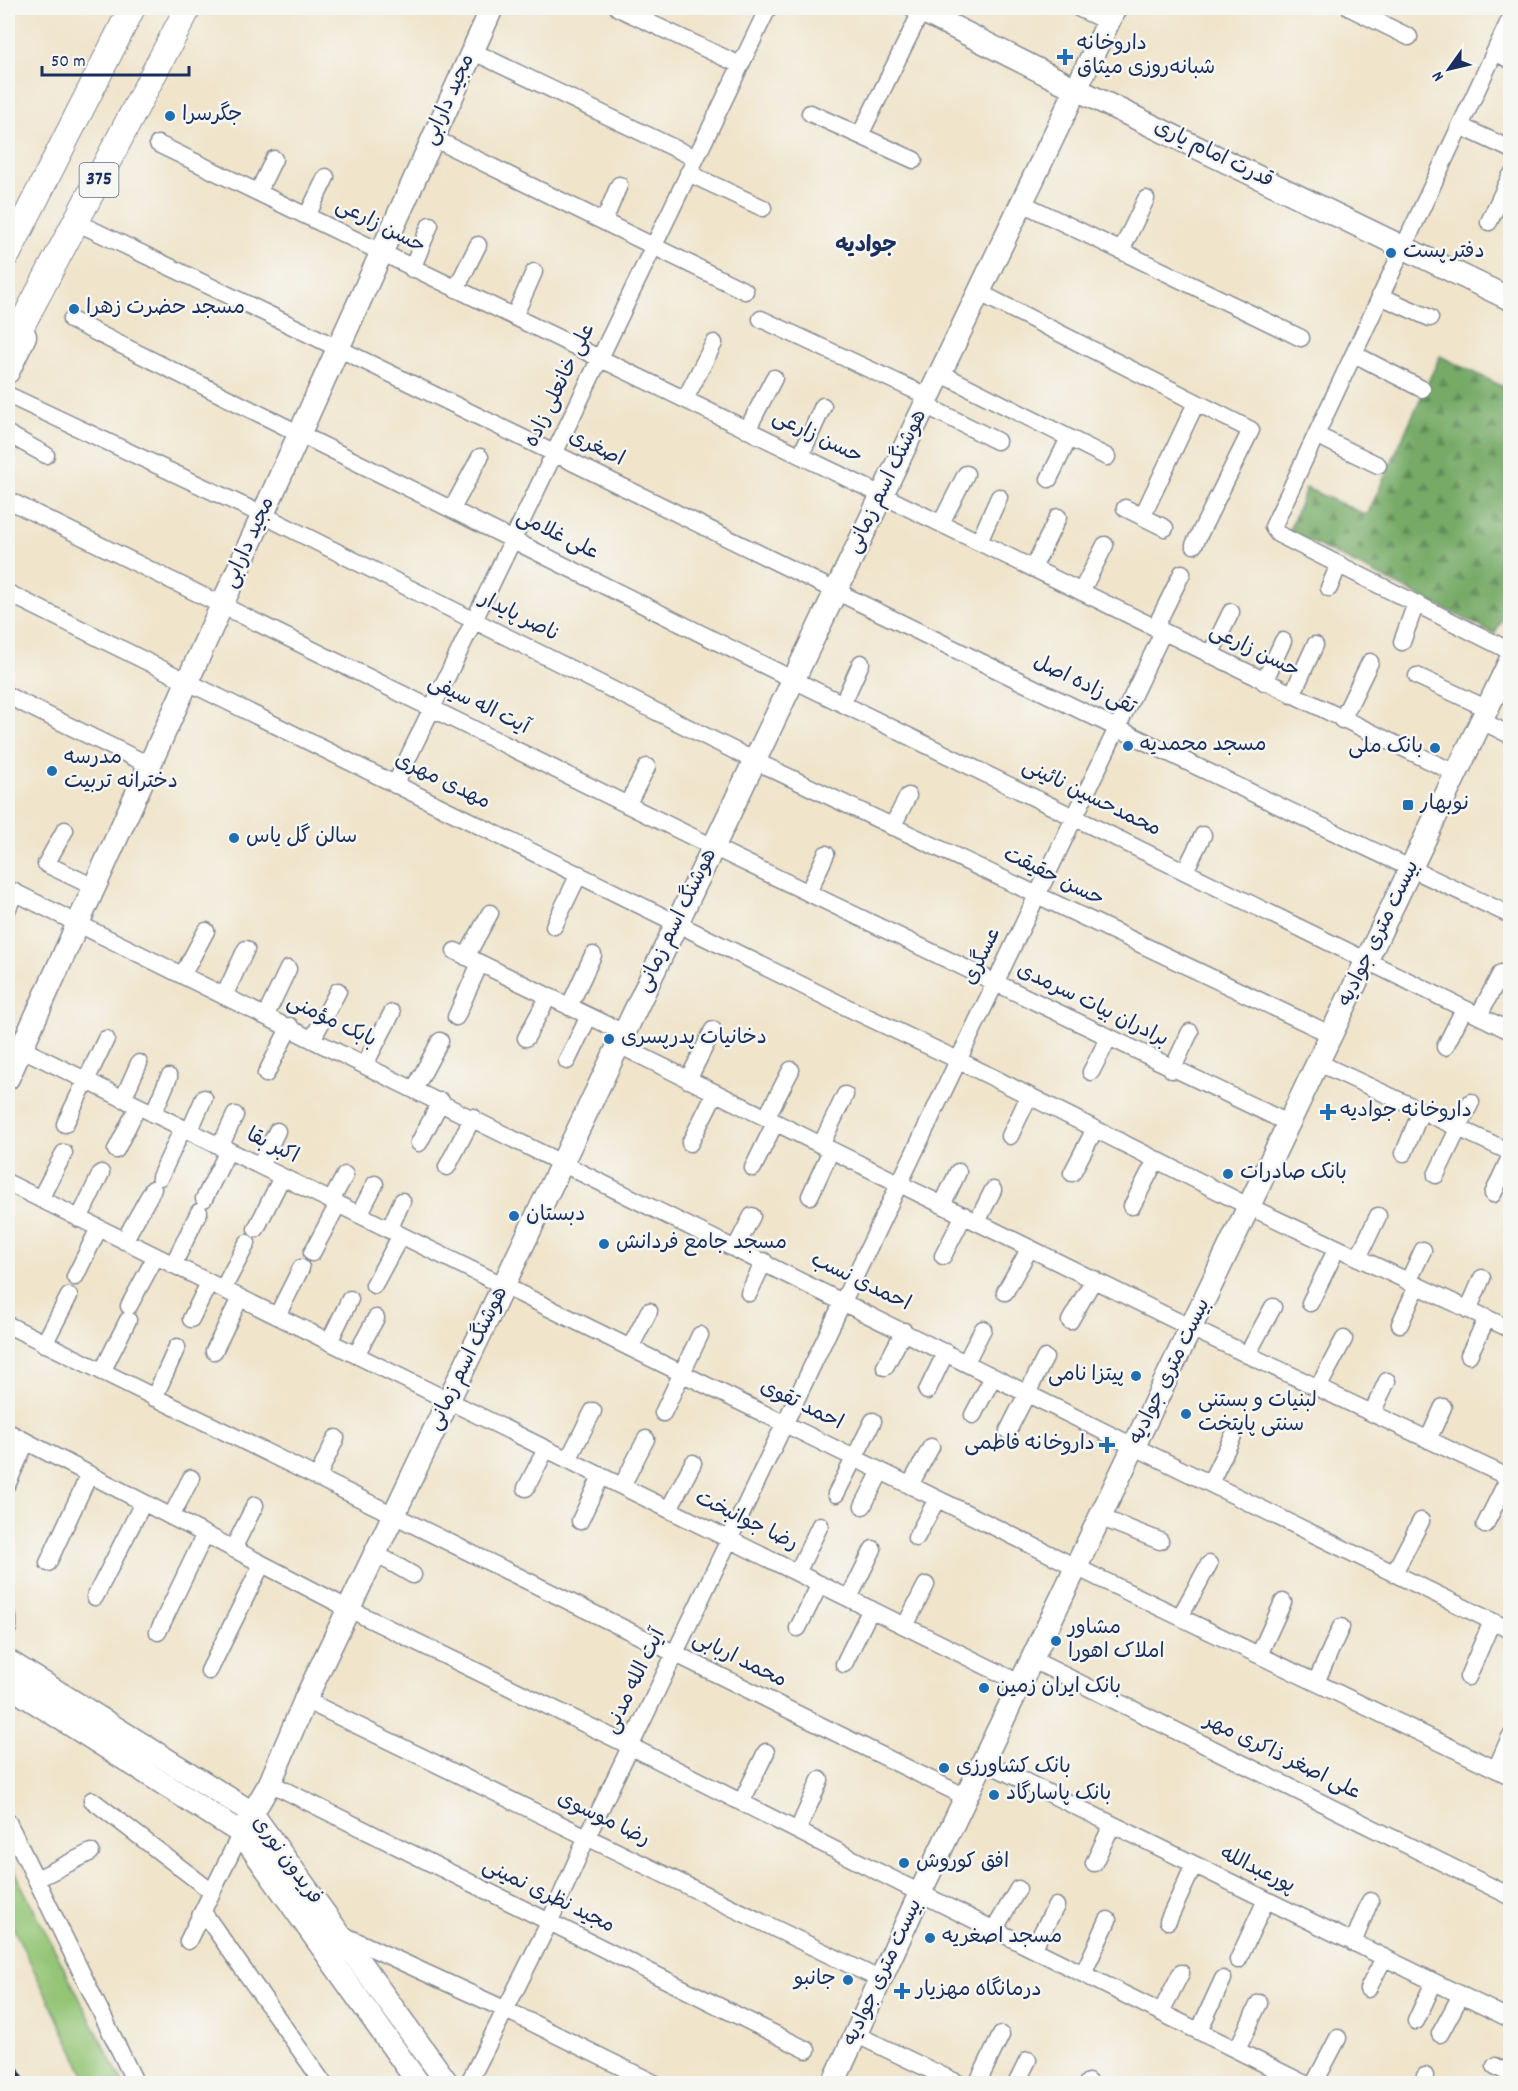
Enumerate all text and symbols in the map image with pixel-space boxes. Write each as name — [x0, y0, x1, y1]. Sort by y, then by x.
place label: داروخانه شبانه‌روزی میثاق — [1077, 30, 1215, 84]
scale bar — [42, 39, 189, 77]
north arrow — [1419, 39, 1479, 99]
text: 50 m — [51, 50, 86, 75]
street label: مجید دارابی — [417, 50, 483, 150]
marker: داروخانه شبانه‌روزی میثاق — [1058, 50, 1072, 64]
text: N — [1427, 66, 1450, 86]
place label: جگرسرا — [182, 101, 242, 131]
marker: جگرسرا — [163, 109, 177, 123]
street label: قدرت امام یاری — [1148, 113, 1278, 197]
road number: 375 — [80, 163, 118, 197]
street label: حسن زارعی — [330, 192, 430, 262]
district label: جوادیه — [835, 231, 897, 262]
place label: دفتر پست — [1403, 238, 1485, 268]
marker: دفتر پست — [1384, 246, 1398, 260]
place label: مسجد حضرت زهرا — [86, 294, 245, 324]
marker: مسجد حضرت زهرا — [67, 302, 81, 316]
street label: علی خانعلی زاده — [518, 319, 604, 453]
street label: حسن زارعی — [767, 403, 867, 473]
street label: هوشنگ اسم زمانی — [840, 405, 936, 559]
street label: اصغری — [563, 423, 629, 475]
street label: مجید دارابی — [217, 493, 283, 593]
street label: علی غلامی — [511, 503, 603, 569]
street label: ناصر پایدار — [472, 584, 564, 651]
street label: حسن زارعی — [1204, 617, 1304, 687]
street label: تقی زاده اصل — [1028, 648, 1141, 724]
street label: آیت اله سیفی — [422, 668, 535, 744]
place label: مسجد محمدیه — [1140, 731, 1266, 761]
place label: بانک ملی — [1348, 733, 1423, 763]
marker: مسجد محمدیه — [1121, 739, 1135, 753]
marker: بانک ملی — [1428, 741, 1442, 755]
place label: مدرسه دخترانه تربیت — [64, 744, 178, 798]
street label: مهدی مهری — [389, 746, 495, 818]
street label: محمدحسین نائینی — [1016, 752, 1166, 846]
marker: مدرسه دخترانه تربیت — [45, 764, 59, 778]
place label: نوبهار — [1419, 790, 1469, 820]
marker: نوبهار — [1401, 798, 1415, 812]
place label: سالن گل یاس — [246, 823, 357, 853]
marker: سالن گل یاس — [227, 831, 241, 845]
street label: حسن حقیقت — [997, 841, 1109, 915]
street label: هوشنگ اسم زمانی — [630, 844, 726, 998]
street label: بیست متری جوادیه — [1332, 856, 1428, 1012]
street label: عسگری — [956, 923, 1010, 991]
street label: برادران بیات سرمدی — [1011, 956, 1173, 1056]
street label: بابک مؤمنی — [281, 987, 381, 1057]
place label: دخانیات پدرپسری — [621, 1024, 767, 1054]
marker: دخانیات پدرپسری — [602, 1032, 616, 1046]
place label: داروخانه جوادیه — [1340, 1097, 1472, 1127]
marker: داروخانه جوادیه — [1321, 1105, 1335, 1119]
street label: اکبر بقا — [241, 1121, 303, 1173]
place label: بانک صادرات — [1240, 1159, 1347, 1189]
marker: بانک صادرات — [1221, 1167, 1235, 1181]
place label: دبستان — [526, 1201, 585, 1231]
marker: دبستان — [507, 1209, 521, 1223]
place label: مسجد جامع فردانش — [616, 1229, 787, 1259]
marker: مسجد جامع فردانش — [597, 1237, 611, 1251]
street label: احمدی نسب — [805, 1246, 915, 1320]
street label: هوشنگ اسم زمانی — [421, 1282, 517, 1436]
street label: بیست متری جوادیه — [1123, 1294, 1219, 1450]
place label: پیتزا نامی — [1048, 1361, 1124, 1391]
marker: پیتزا نامی — [1129, 1369, 1143, 1383]
street label: احمد تقوی — [754, 1373, 848, 1439]
place label: لبنیات و بستنی سنتی پایتخت — [1198, 1387, 1317, 1441]
marker: لبنیات و بستنی سنتی پایتخت — [1179, 1407, 1193, 1421]
place label: داروخانه فاطمی — [964, 1430, 1095, 1460]
marker: داروخانه فاطمی — [1100, 1438, 1114, 1452]
street label: رضا جوانبخت — [689, 1484, 803, 1560]
place label: مشاور املاک اهورا — [1066, 1614, 1165, 1668]
street label: آیت‌ الله مدنی — [598, 1624, 675, 1740]
street label: محمد اربابی — [687, 1625, 791, 1697]
marker: مشاور املاک اهورا — [1049, 1634, 1063, 1648]
place label: بانک ایران زمین — [996, 1673, 1121, 1703]
marker: بانک ایران زمین — [977, 1681, 991, 1695]
street label: علی اصغر ذاکری مهر — [1197, 1706, 1365, 1809]
place label: بانک کشاورزی — [956, 1753, 1071, 1783]
marker: بانک کشاورزی — [937, 1761, 951, 1775]
place label: بانک پاسارگاد — [1006, 1780, 1111, 1810]
street label: رضا موسوی — [551, 1785, 655, 1855]
marker: بانک پاسارگاد — [987, 1788, 1001, 1802]
street label: فریدون نوری — [243, 1810, 329, 1912]
street label: پورعبدالله — [1214, 1840, 1300, 1902]
place label: افق کوروش — [916, 1848, 1009, 1878]
street label: مجید نظری نمینی — [477, 1852, 619, 1942]
marker: افق کوروش — [897, 1856, 911, 1870]
street label: بیست متری جوادیه — [837, 1894, 931, 2052]
place label: مسجد اصغریه — [942, 1923, 1062, 1953]
marker: مسجد اصغریه — [923, 1931, 937, 1945]
place label: جانبو — [792, 1965, 836, 1995]
marker: جانبو — [841, 1973, 855, 1987]
place label: درمانگاه مهزیار — [914, 1976, 1042, 2006]
marker: درمانگاه مهزیار — [893, 1982, 911, 2000]

